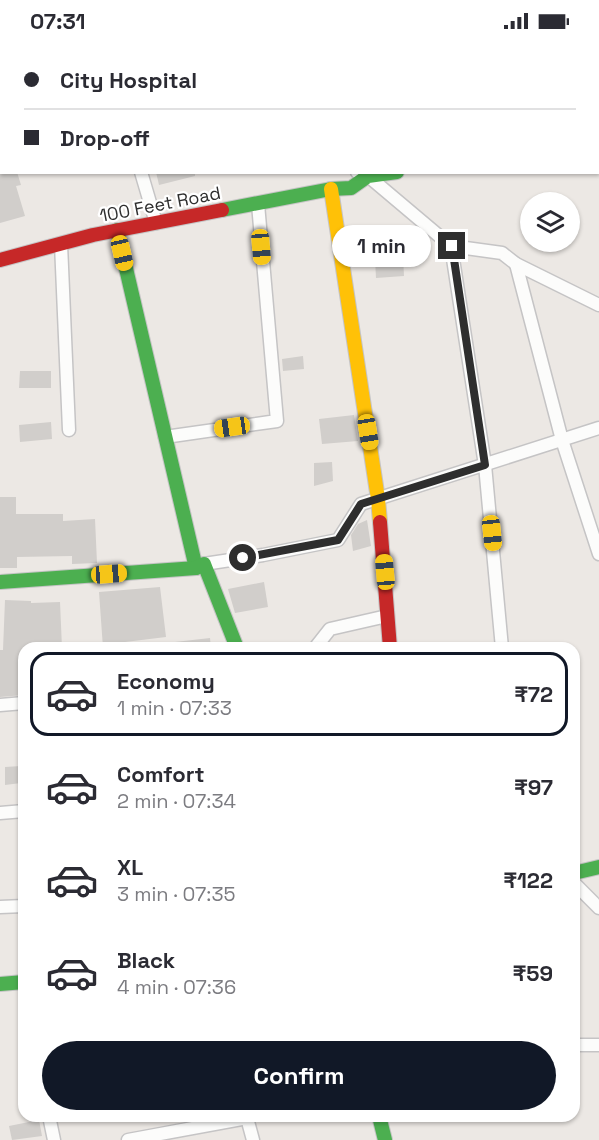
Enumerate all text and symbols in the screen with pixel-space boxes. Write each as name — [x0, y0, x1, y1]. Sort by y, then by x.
text: 07:31 — [30, 7, 85, 35]
text: City Hospital — [60, 66, 197, 94]
text: Drop-off — [60, 124, 150, 152]
street label: 100 Feet Road — [97, 181, 223, 227]
map controls — [520, 192, 580, 252]
button: layers — [520, 192, 580, 252]
callout: 1 min — [332, 225, 431, 267]
car — [250, 228, 272, 266]
route end — [438, 232, 465, 259]
car — [109, 233, 135, 273]
text: 1 min — [357, 233, 406, 259]
car — [356, 413, 380, 451]
car — [213, 416, 251, 438]
car — [481, 514, 503, 552]
route start — [229, 544, 256, 571]
car — [374, 553, 396, 591]
car — [90, 564, 128, 584]
icon: car — [45, 667, 99, 721]
text: Economy — [117, 667, 215, 695]
text: ₹72 — [514, 680, 553, 708]
text: 1 min · 07:33 — [117, 695, 232, 721]
icon: car — [45, 760, 99, 814]
text: Comfort — [117, 760, 205, 788]
text: ₹97 — [514, 773, 553, 801]
text: 2 min · 07:34 — [117, 788, 236, 814]
icon: car — [45, 853, 99, 907]
text: XL — [117, 853, 143, 881]
text: ₹122 — [503, 866, 553, 894]
text: 3 min · 07:35 — [117, 881, 235, 907]
icon: car — [45, 946, 99, 1000]
text: Black — [117, 946, 175, 974]
text: ₹59 — [513, 959, 553, 987]
text: 4 min · 07:36 — [117, 974, 236, 1000]
button: Confirm — [42, 1041, 556, 1110]

